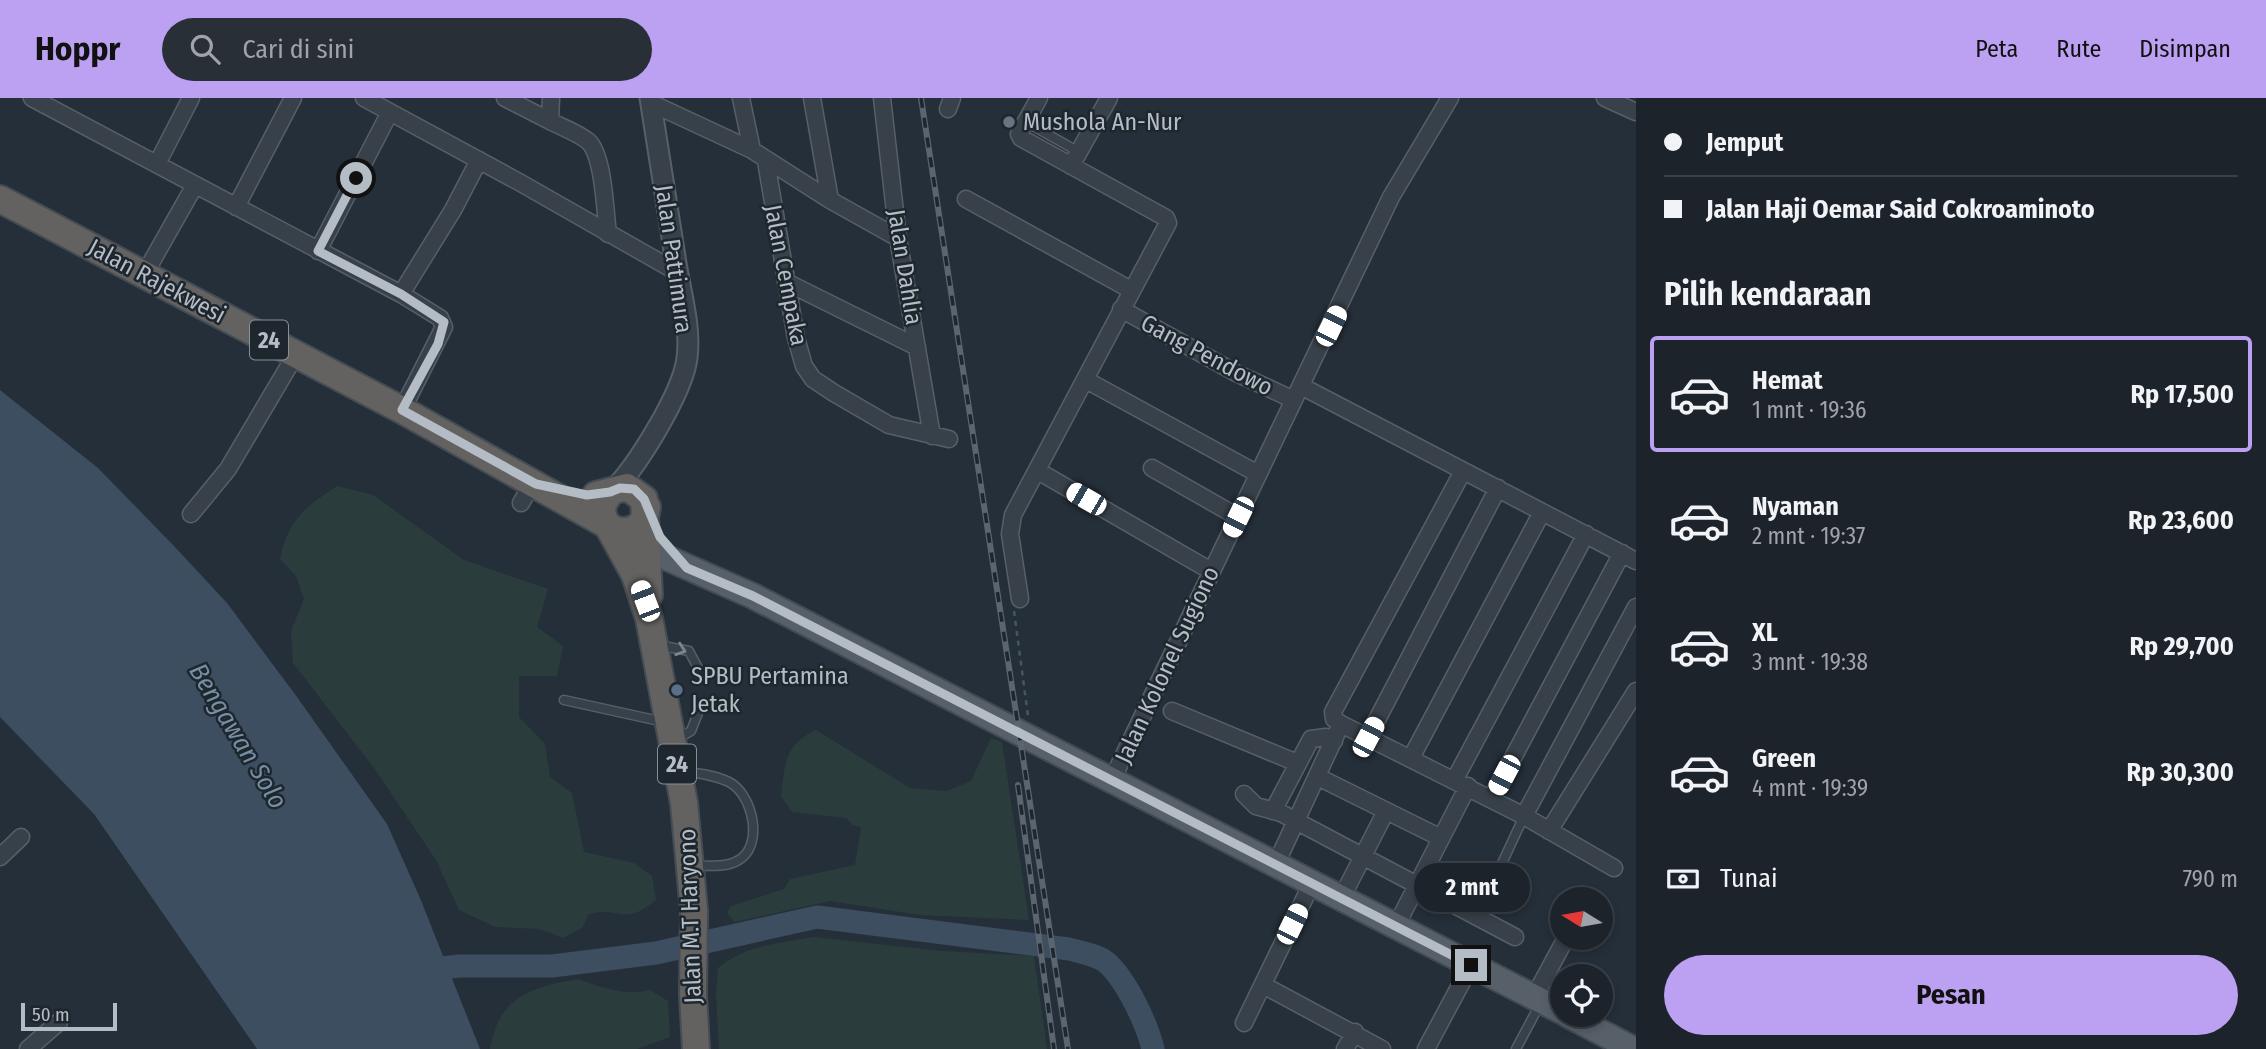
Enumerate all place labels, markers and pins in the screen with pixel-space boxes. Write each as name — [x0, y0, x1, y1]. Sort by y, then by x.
place label: Mushola An-Nur — [1023, 108, 1182, 136]
marker: Mushola An-Nur — [1001, 114, 1017, 130]
place label: SPBU Pertamina Jetak — [691, 662, 849, 718]
marker: SPBU Pertamina Jetak — [669, 682, 685, 698]

